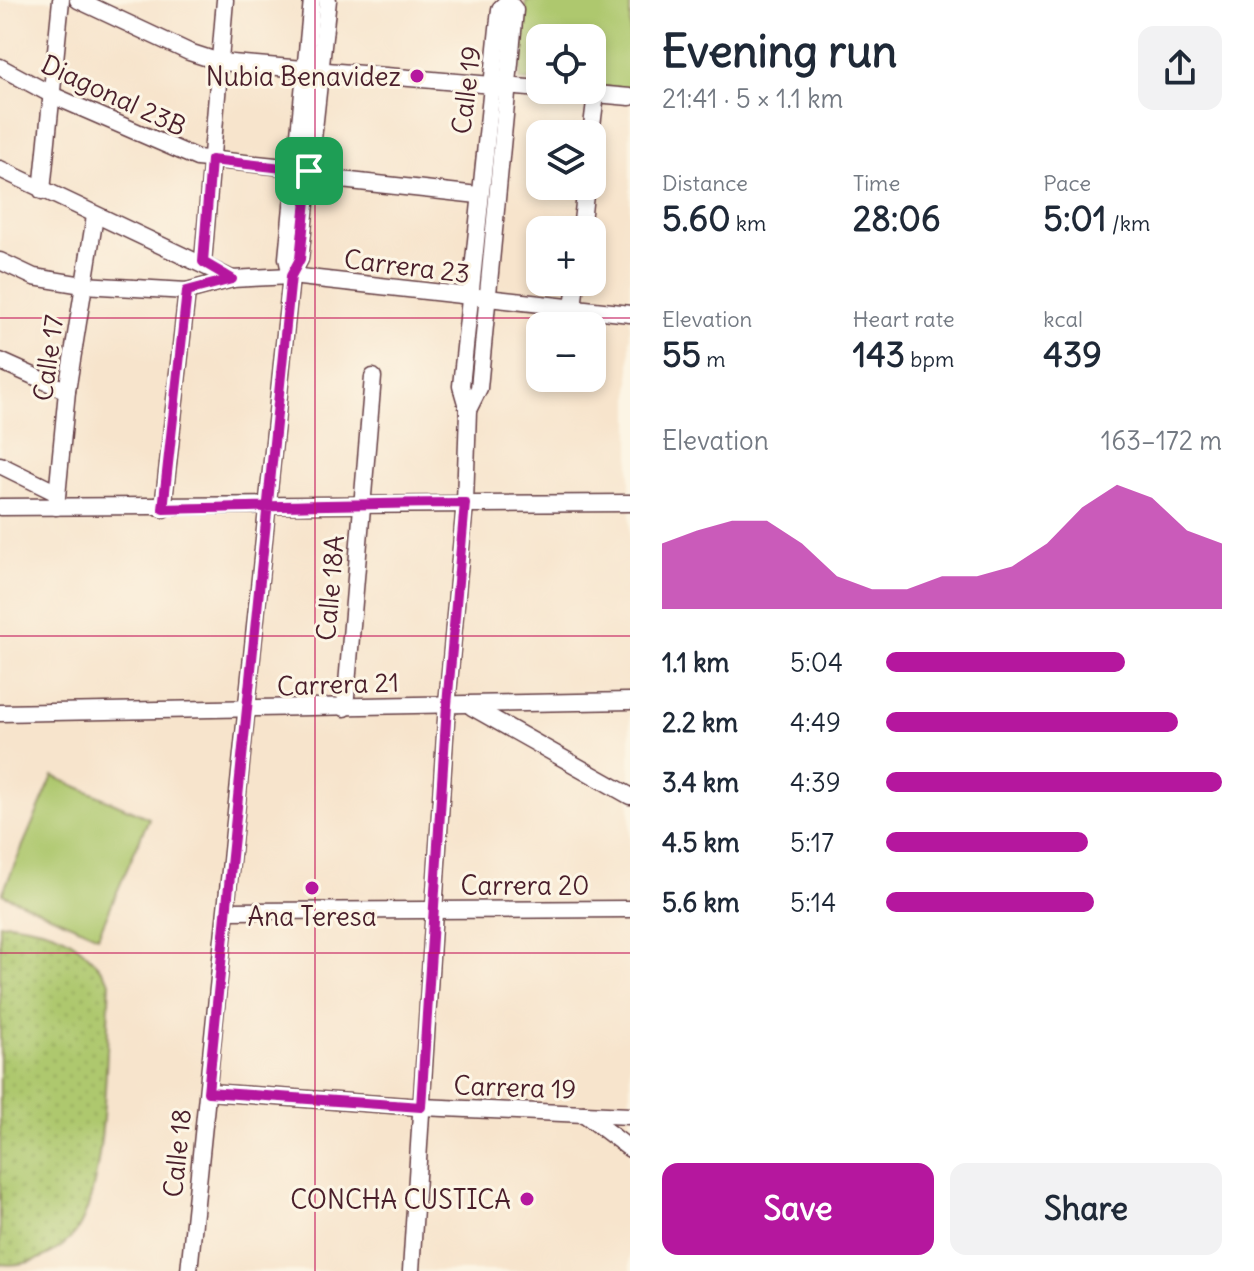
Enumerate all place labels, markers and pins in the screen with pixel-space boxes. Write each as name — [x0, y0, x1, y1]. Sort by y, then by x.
place label: Nubia Benavidez — [206, 60, 401, 93]
marker: Nubia Benavidez — [408, 67, 426, 85]
pin — [275, 137, 343, 205]
marker: Ana Teresa — [303, 879, 321, 897]
place label: Ana Teresa — [247, 900, 377, 933]
place label: CONCHA CUSTICA — [290, 1183, 511, 1216]
marker: CONCHA CUSTICA — [518, 1190, 536, 1208]

